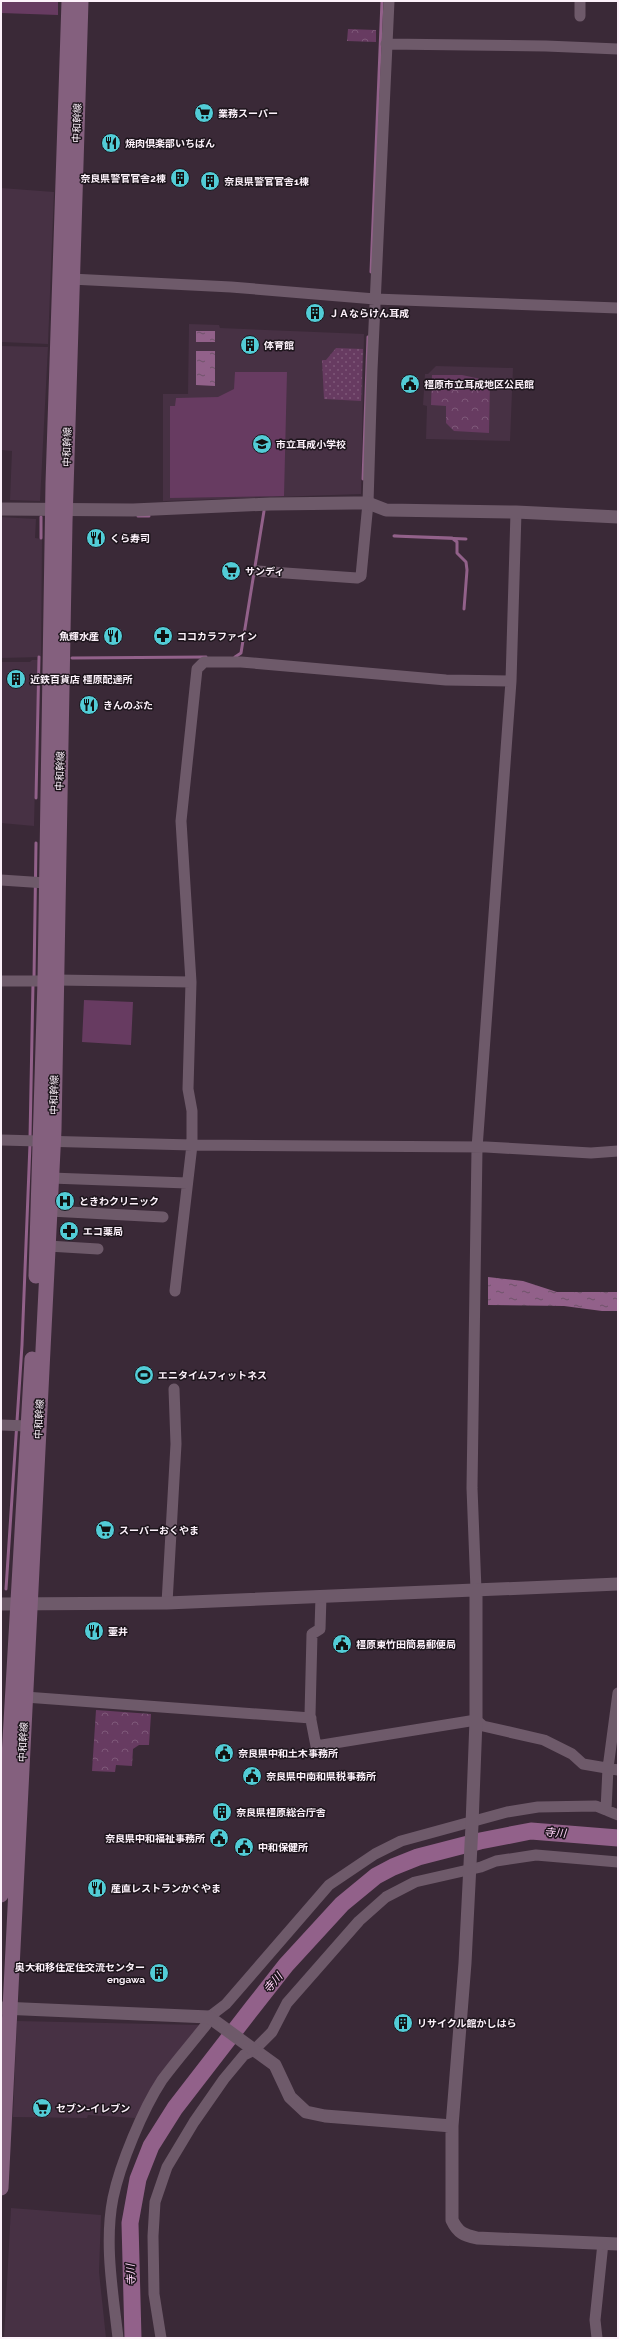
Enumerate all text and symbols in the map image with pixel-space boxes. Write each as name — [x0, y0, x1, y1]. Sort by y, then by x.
supermarket icon: 業務スーパー — [193, 102, 215, 124]
street label: 中和幹線 — [71, 103, 83, 143]
place label: 業務スーパー — [218, 108, 278, 119]
restaurant icon: 焼肉倶楽部いちばん — [100, 132, 122, 154]
place label: 焼肉倶楽部いちばん — [125, 138, 215, 149]
building icon: 奈良県警官官舎2棟 — [169, 167, 191, 189]
building icon: 奈良県警官官舎1棟 — [199, 170, 221, 192]
place label: 奈良県警官官舎2棟 — [80, 173, 166, 184]
place label: 奈良県警官官舎1棟 — [224, 176, 309, 187]
building icon: ＪＡならけん耳成 — [304, 302, 326, 324]
place label: ＪＡならけん耳成 — [329, 308, 409, 319]
building icon: 体育館 — [239, 334, 261, 356]
place label: 体育館 — [263, 340, 294, 351]
public building icon: 橿原市立耳成地区公民館 — [399, 373, 421, 395]
place label: 橿原市立耳成地区公民館 — [424, 379, 534, 390]
street label: 中和幹線 — [61, 427, 73, 467]
school or university icon: 市立耳成小学校 — [251, 433, 273, 455]
place label: 市立耳成小学校 — [276, 439, 346, 450]
restaurant icon: くら寿司 — [85, 527, 107, 549]
place label: くら寿司 — [110, 533, 150, 544]
supermarket icon: サンディ — [220, 560, 242, 582]
place label: サンディ — [245, 566, 284, 577]
restaurant icon: 魚輝水産 — [102, 625, 124, 647]
pharmacy icon: ココカラファイン — [152, 625, 174, 647]
place label: 魚輝水産 — [59, 631, 99, 642]
place label: ココカラファイン — [177, 631, 257, 642]
building icon: 近鉄百貨店 橿原配達所 — [5, 668, 27, 690]
place label: 近鉄百貨店 橿原配達所 — [30, 674, 132, 685]
restaurant icon: きんのぶた — [78, 694, 100, 716]
place label: きんのぶた — [103, 700, 153, 711]
street label: 中和幹線 — [54, 751, 66, 791]
street label: 中和幹線 — [48, 1075, 60, 1115]
hospital icon: ときわクリニック — [54, 1190, 76, 1212]
place label: ときわクリニック — [79, 1196, 159, 1207]
pharmacy icon: エコ薬局 — [58, 1220, 80, 1242]
place label: エコ薬局 — [83, 1226, 123, 1237]
sports icon: エニタイムフィットネス — [133, 1364, 155, 1386]
place label: エニタイムフィットネス — [158, 1370, 267, 1381]
street label: 中和幹線 — [32, 1399, 46, 1439]
supermarket icon: スーパーおくやま — [94, 1519, 116, 1541]
place label: スーパーおくやま — [119, 1525, 199, 1536]
restaurant icon: 壷井 — [83, 1620, 105, 1642]
place label: 壷井 — [108, 1626, 128, 1637]
public building icon: 橿原東竹田簡易郵便局 — [331, 1633, 353, 1655]
place label: 橿原東竹田簡易郵便局 — [356, 1639, 456, 1650]
street label: 中和幹線 — [16, 1722, 30, 1762]
public building icon: 奈良県中和土木事務所 — [213, 1742, 235, 1764]
place label: 奈良県中和土木事務所 — [238, 1748, 338, 1759]
public building icon: 奈良県中南和県税事務所 — [241, 1765, 263, 1787]
place label: 奈良県中南和県税事務所 — [266, 1771, 376, 1782]
building icon: 奈良県橿原総合庁舎 — [211, 1801, 233, 1823]
place label: 奈良県橿原総合庁舎 — [236, 1807, 326, 1818]
water label: 寺川 — [544, 1826, 567, 1840]
public building icon: 奈良県中和福祉事務所 — [208, 1827, 230, 1849]
place label: 奈良県中和福祉事務所 — [105, 1833, 205, 1844]
public building icon: 中和保健所 — [233, 1836, 255, 1858]
place label: 中和保健所 — [258, 1842, 308, 1853]
restaurant icon: 産直レストランかぐやま — [86, 1877, 108, 1899]
place label: 産直レストランかぐやま — [111, 1883, 221, 1894]
place label: 奥大和移住定住交流センター engawa — [15, 1962, 145, 1985]
building icon: 奥大和移住定住交流センター engawa — [148, 1962, 170, 1984]
water label: 寺川 — [261, 1970, 286, 1996]
building icon: リサイクル館かしはら — [392, 2012, 414, 2034]
place label: リサイクル館かしはら — [417, 2018, 517, 2029]
supermarket icon: セブン-イレブン — [31, 2097, 53, 2119]
place label: セブン-イレブン — [56, 2103, 130, 2114]
water label: 寺川 — [124, 2263, 138, 2286]

